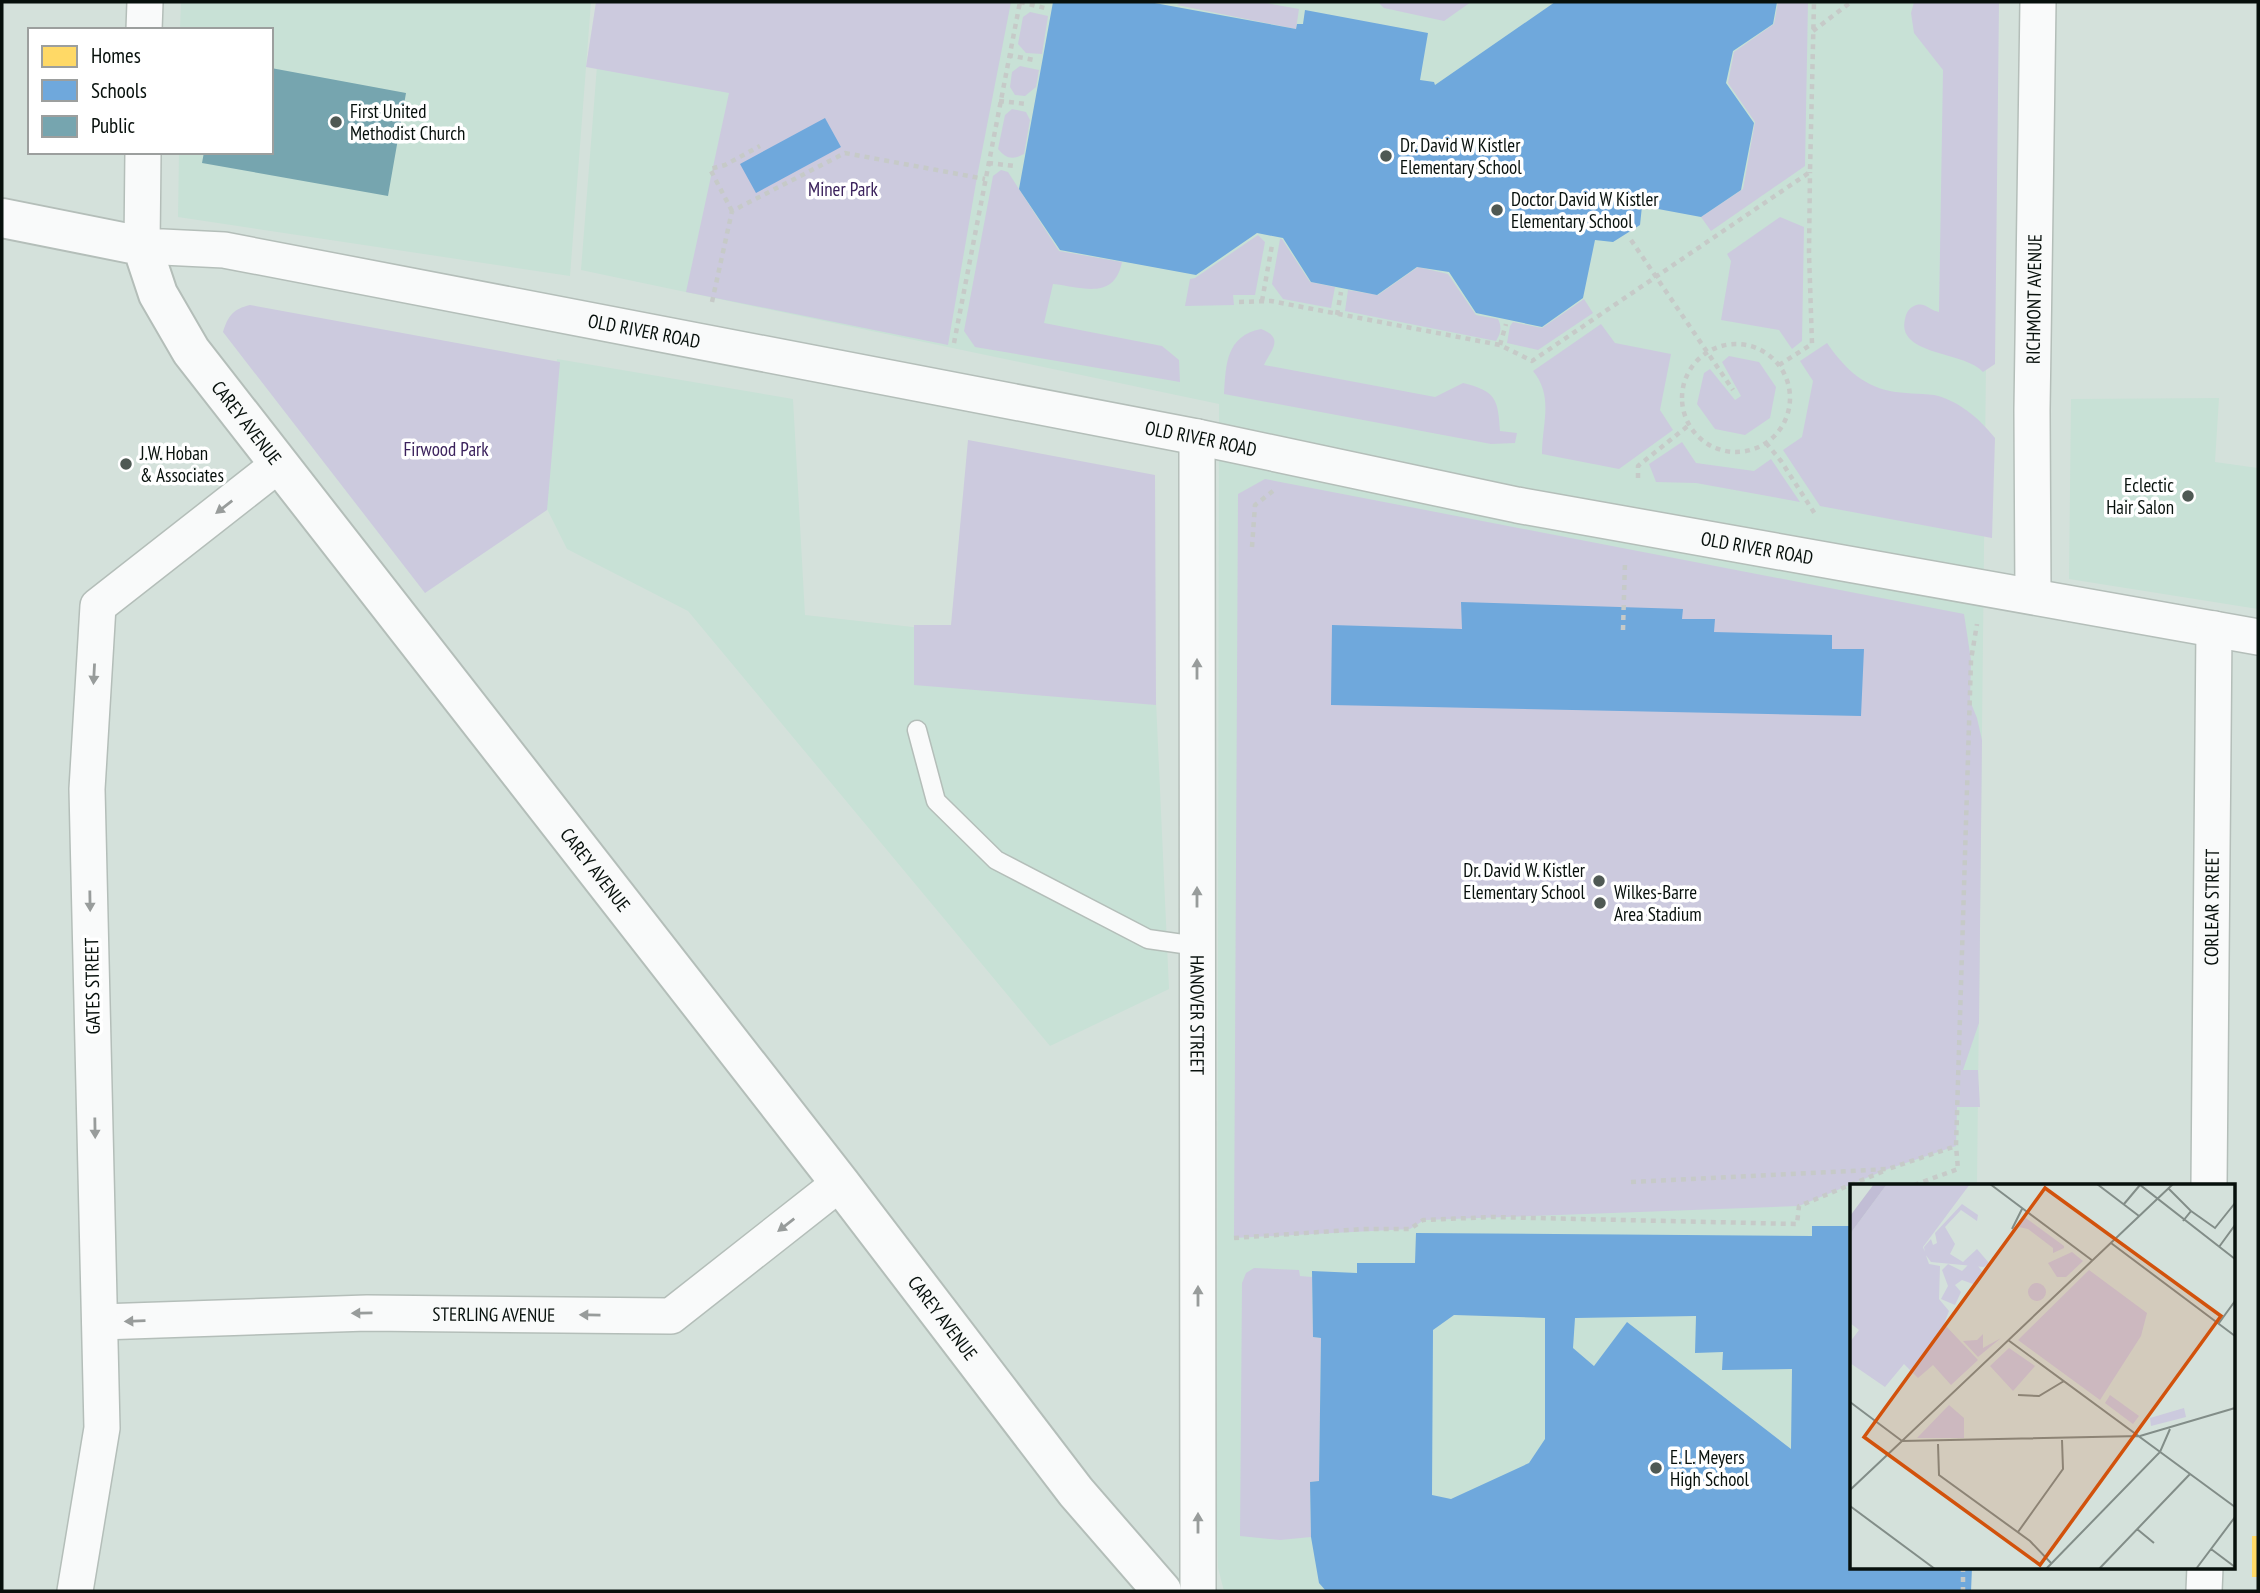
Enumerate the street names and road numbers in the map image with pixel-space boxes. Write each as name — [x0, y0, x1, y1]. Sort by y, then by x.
street label: RICHMONT AVENUE — [2021, 234, 2047, 364]
street label: OLD RIVER ROAD — [586, 308, 702, 353]
street label: CAREY AVENUE — [207, 376, 287, 469]
street label: OLD RIVER ROAD — [1143, 415, 1259, 461]
street label: OLD RIVER ROAD — [1699, 526, 1815, 570]
street label: CAREY AVENUE — [555, 823, 636, 916]
street label: CORLEAR STREET — [2199, 848, 2224, 965]
street label: GATES STREET — [79, 937, 105, 1035]
street label: HANOVER STREET — [1185, 955, 1210, 1076]
street label: CAREY AVENUE — [903, 1271, 983, 1365]
street label: STERLING AVENUE — [432, 1302, 555, 1327]

